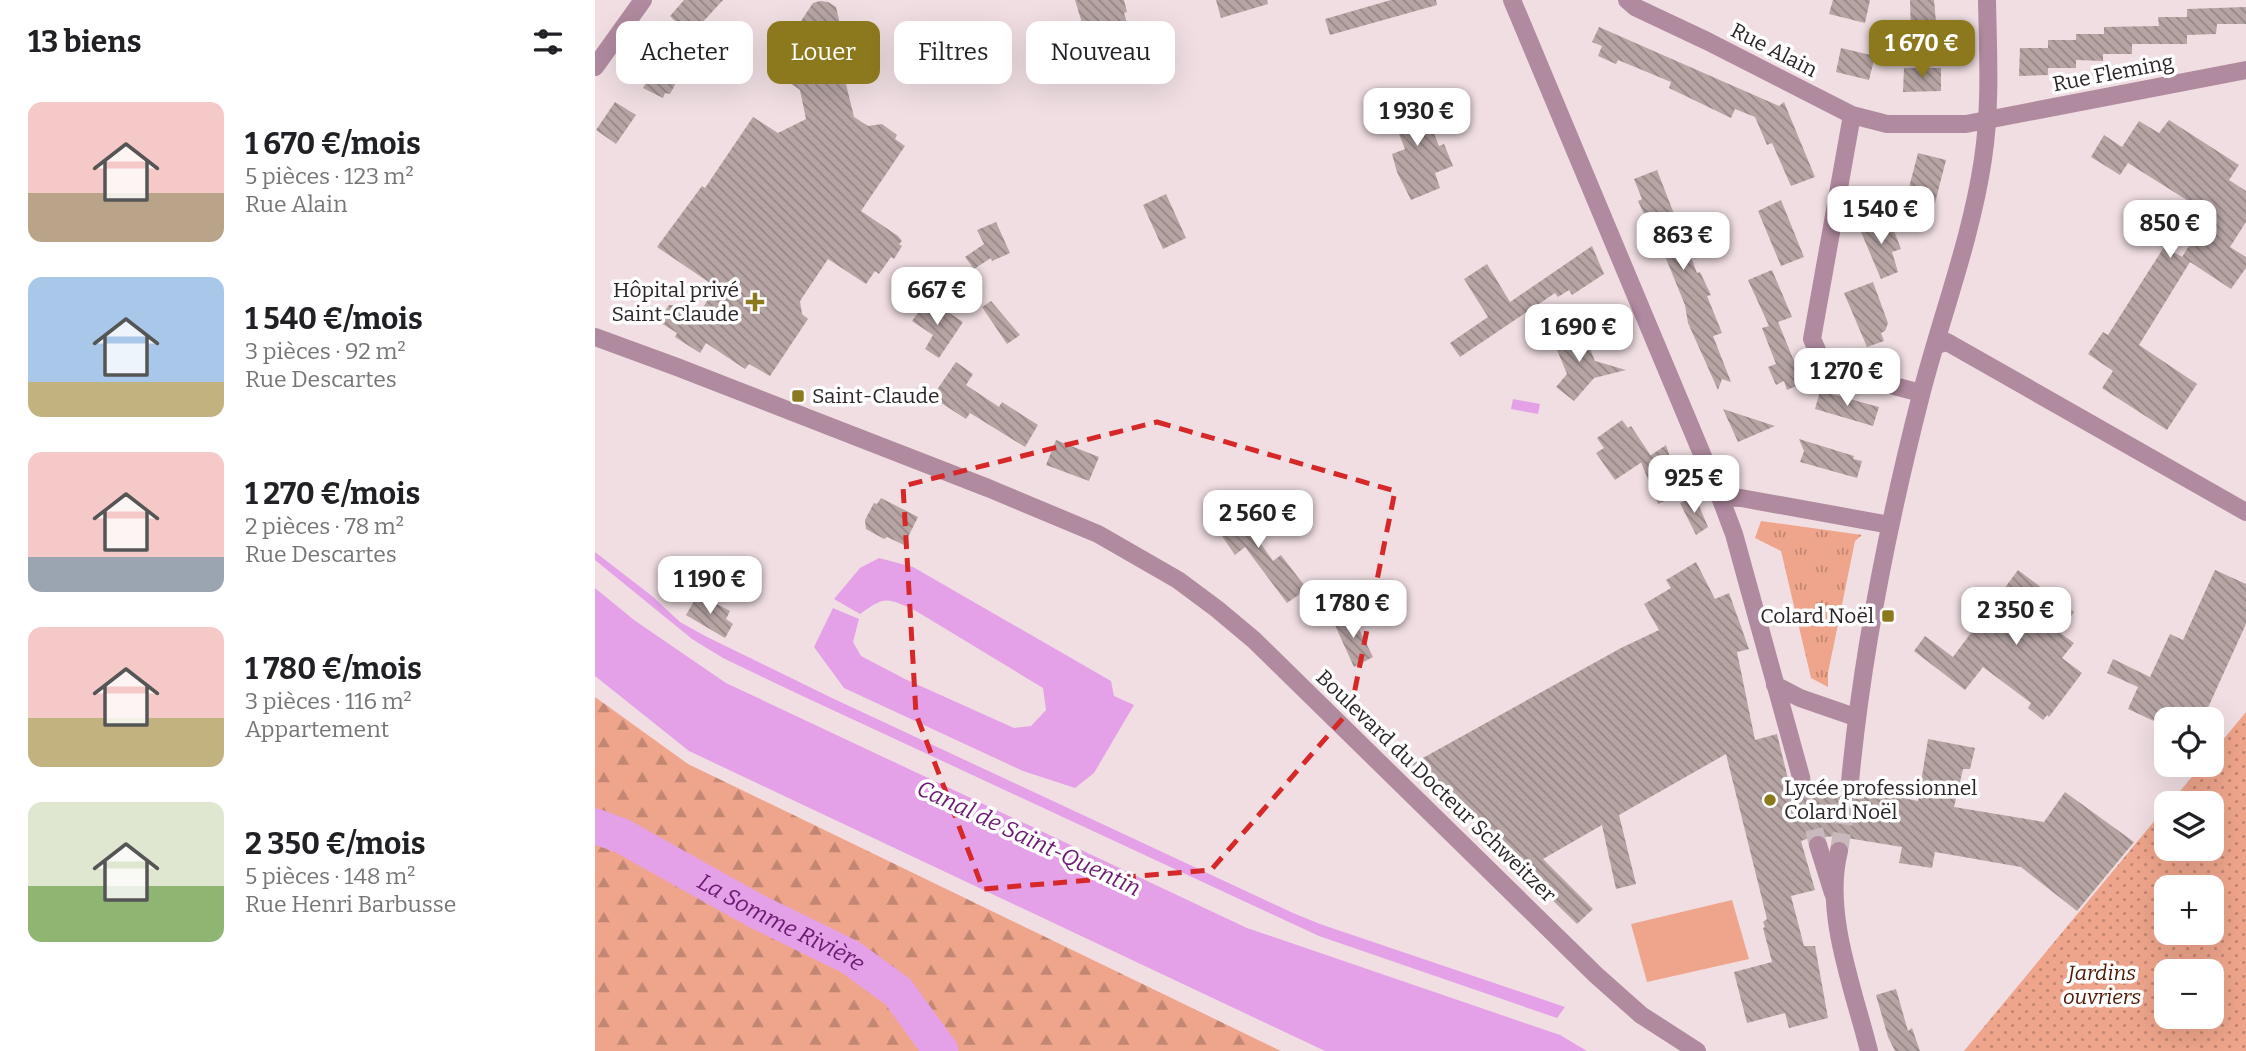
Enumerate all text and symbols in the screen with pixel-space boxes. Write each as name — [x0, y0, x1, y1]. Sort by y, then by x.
street label: Rue Alain — [1726, 17, 1822, 83]
pin: 1 670 € — [1857, 20, 1987, 80]
chip: Acheter — [616, 21, 753, 84]
chip: Louer — [767, 21, 880, 84]
chip: Filtres — [894, 21, 1012, 84]
chip: Nouveau — [1026, 21, 1175, 84]
icon: filters — [529, 23, 567, 61]
text: 13 biens — [28, 24, 141, 60]
text: 1 670 € — [1885, 29, 1959, 57]
street label: Rue Fleming — [2050, 48, 2176, 97]
pin: 1 930 € — [1352, 88, 1482, 148]
text: 1 930 € — [1379, 97, 1455, 125]
text: 1 670 €/mois — [245, 126, 421, 162]
icon: home — [84, 130, 168, 214]
text: 5 pièces · 123 m² — [245, 162, 414, 190]
pin: 1 540 € — [1816, 187, 1946, 246]
text: Rue Alain — [245, 190, 348, 218]
text: 1 540 € — [1843, 195, 1919, 223]
pin: 850 € — [2121, 201, 2219, 260]
text: 850 € — [2139, 209, 2201, 237]
pin: 863 € — [1634, 212, 1732, 272]
text: 863 € — [1653, 221, 1713, 249]
pin: 667 € — [888, 268, 986, 327]
text: 667 € — [907, 276, 967, 304]
place label: Hôpital privé Saint-Claude — [611, 277, 739, 327]
marker: Hôpital privé Saint-Claude — [745, 292, 765, 312]
text: 1 540 €/mois — [245, 301, 423, 337]
pin: 1 690 € — [1514, 304, 1644, 364]
icon: home — [84, 305, 168, 389]
text: 1 690 € — [1541, 313, 1617, 341]
text: 3 pièces · 92 m² — [245, 337, 406, 365]
pin: 1 270 € — [1782, 348, 1912, 408]
text: 1 270 € — [1810, 357, 1884, 385]
text: Rue Descartes — [245, 365, 397, 393]
place label: Saint-Claude — [812, 383, 940, 409]
marker: Saint-Claude — [790, 388, 806, 404]
pin: 925 € — [1645, 456, 1743, 515]
text: 925 € — [1664, 464, 1724, 492]
text: 1 270 €/mois — [245, 476, 420, 512]
icon: home — [84, 480, 168, 564]
pin: 2 560 € — [1193, 490, 1323, 550]
text: 2 560 € — [1219, 499, 1297, 527]
text: 2 pièces · 78 m² — [245, 512, 404, 540]
text: Rue Descartes — [245, 540, 397, 568]
pin: 1 190 € — [645, 556, 775, 616]
text: 1 190 € — [674, 565, 746, 593]
pin: 1 780 € — [1288, 580, 1418, 640]
pin: 2 350 € — [1951, 588, 2081, 647]
text: 1 780 € — [1316, 589, 1390, 617]
text: 2 350 € — [1977, 596, 2055, 624]
place label: Colard Noël — [1760, 603, 1874, 629]
marker: Colard Noël — [1880, 608, 1896, 624]
text: 1 780 €/mois — [245, 651, 422, 687]
icon: home — [84, 655, 168, 739]
street label: Boulevard du Docteur Schweitzer — [1311, 664, 1561, 908]
text: 3 pièces · 116 m² — [245, 687, 412, 715]
map controls — [2154, 707, 2224, 1029]
button: locate — [2154, 707, 2224, 777]
text: Appartement — [245, 715, 389, 743]
water label: Canal de Saint-Quentin — [913, 774, 1145, 902]
place label: Lycée professionnel Colard Noël — [1784, 775, 1977, 825]
button: layers — [2154, 791, 2224, 861]
marker: Lycée professionnel Colard Noël — [1762, 792, 1778, 808]
text: 2 350 €/mois — [245, 826, 426, 862]
icon: home — [84, 830, 168, 914]
text: 5 pièces · 148 m² — [245, 862, 415, 890]
water label: La Somme Rivière — [693, 867, 871, 977]
button: + — [2154, 875, 2224, 945]
text: Rue Henri Barbusse — [245, 890, 456, 918]
button: − — [2154, 959, 2224, 1029]
park label: Jardins ouvriers — [2063, 960, 2141, 1010]

